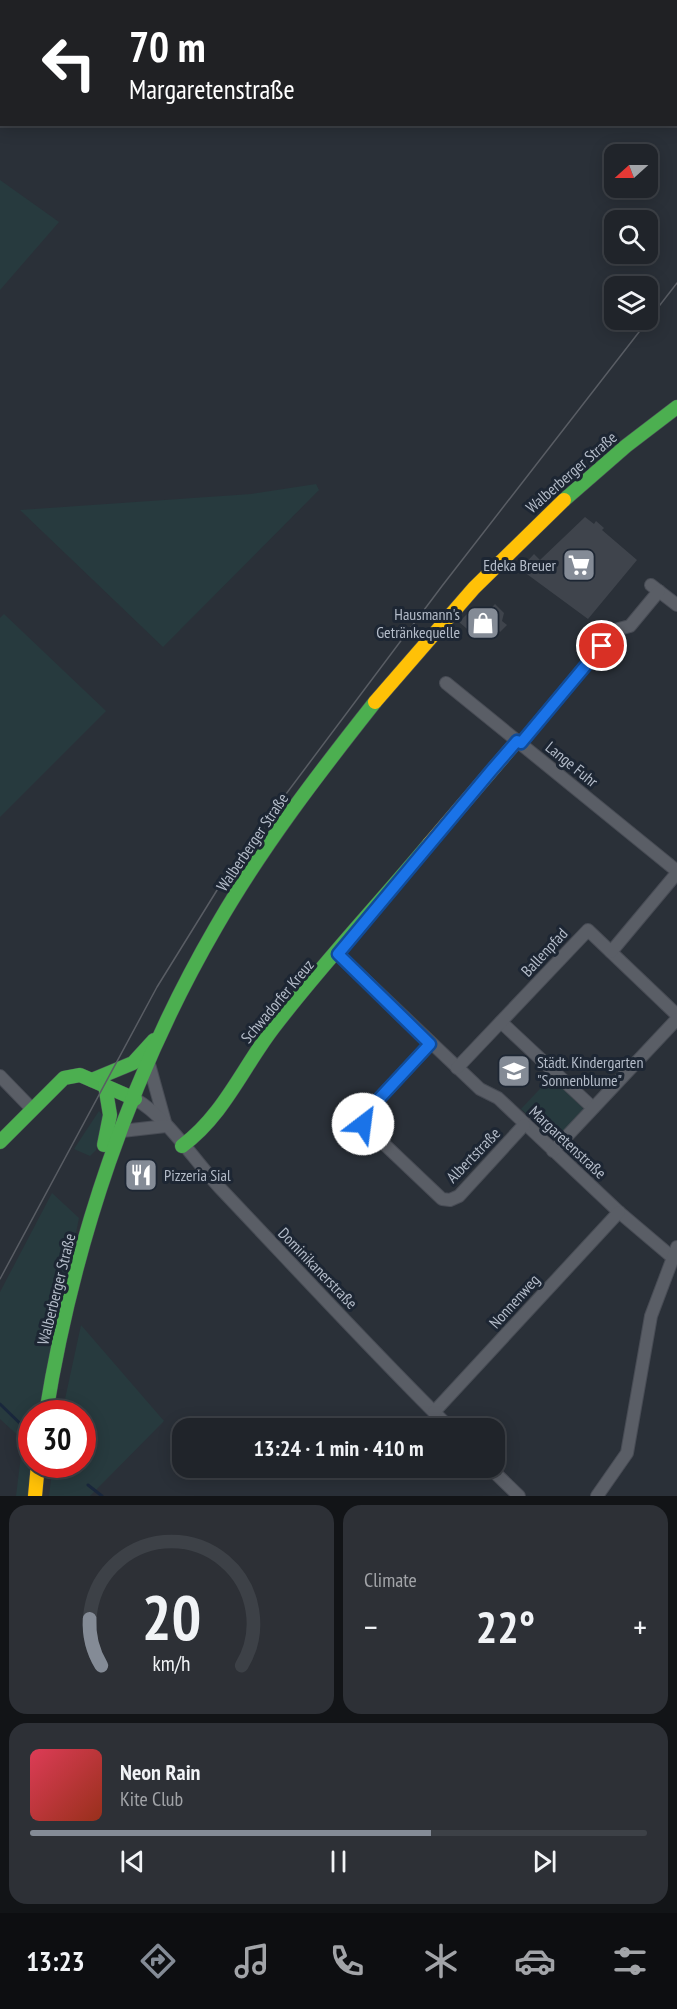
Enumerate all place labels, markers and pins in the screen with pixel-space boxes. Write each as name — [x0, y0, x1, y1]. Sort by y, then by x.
supermarket icon: Edeka Breuer — [561, 547, 597, 583]
place label: Edeka Breuer — [483, 555, 557, 575]
place label: Hausmann's Getränkequelle — [376, 604, 460, 642]
shop icon: Hausmann's Getränkequelle — [465, 605, 501, 641]
pin — [576, 620, 627, 671]
place label: Städt. Kindergarten "Sonnenblume" — [537, 1052, 643, 1090]
school or university icon: Städt. Kindergarten "Sonnenblume" — [496, 1053, 532, 1089]
restaurant icon: Pizzeria Sial — [123, 1157, 159, 1193]
place label: Pizzeria Sial — [164, 1165, 231, 1185]

